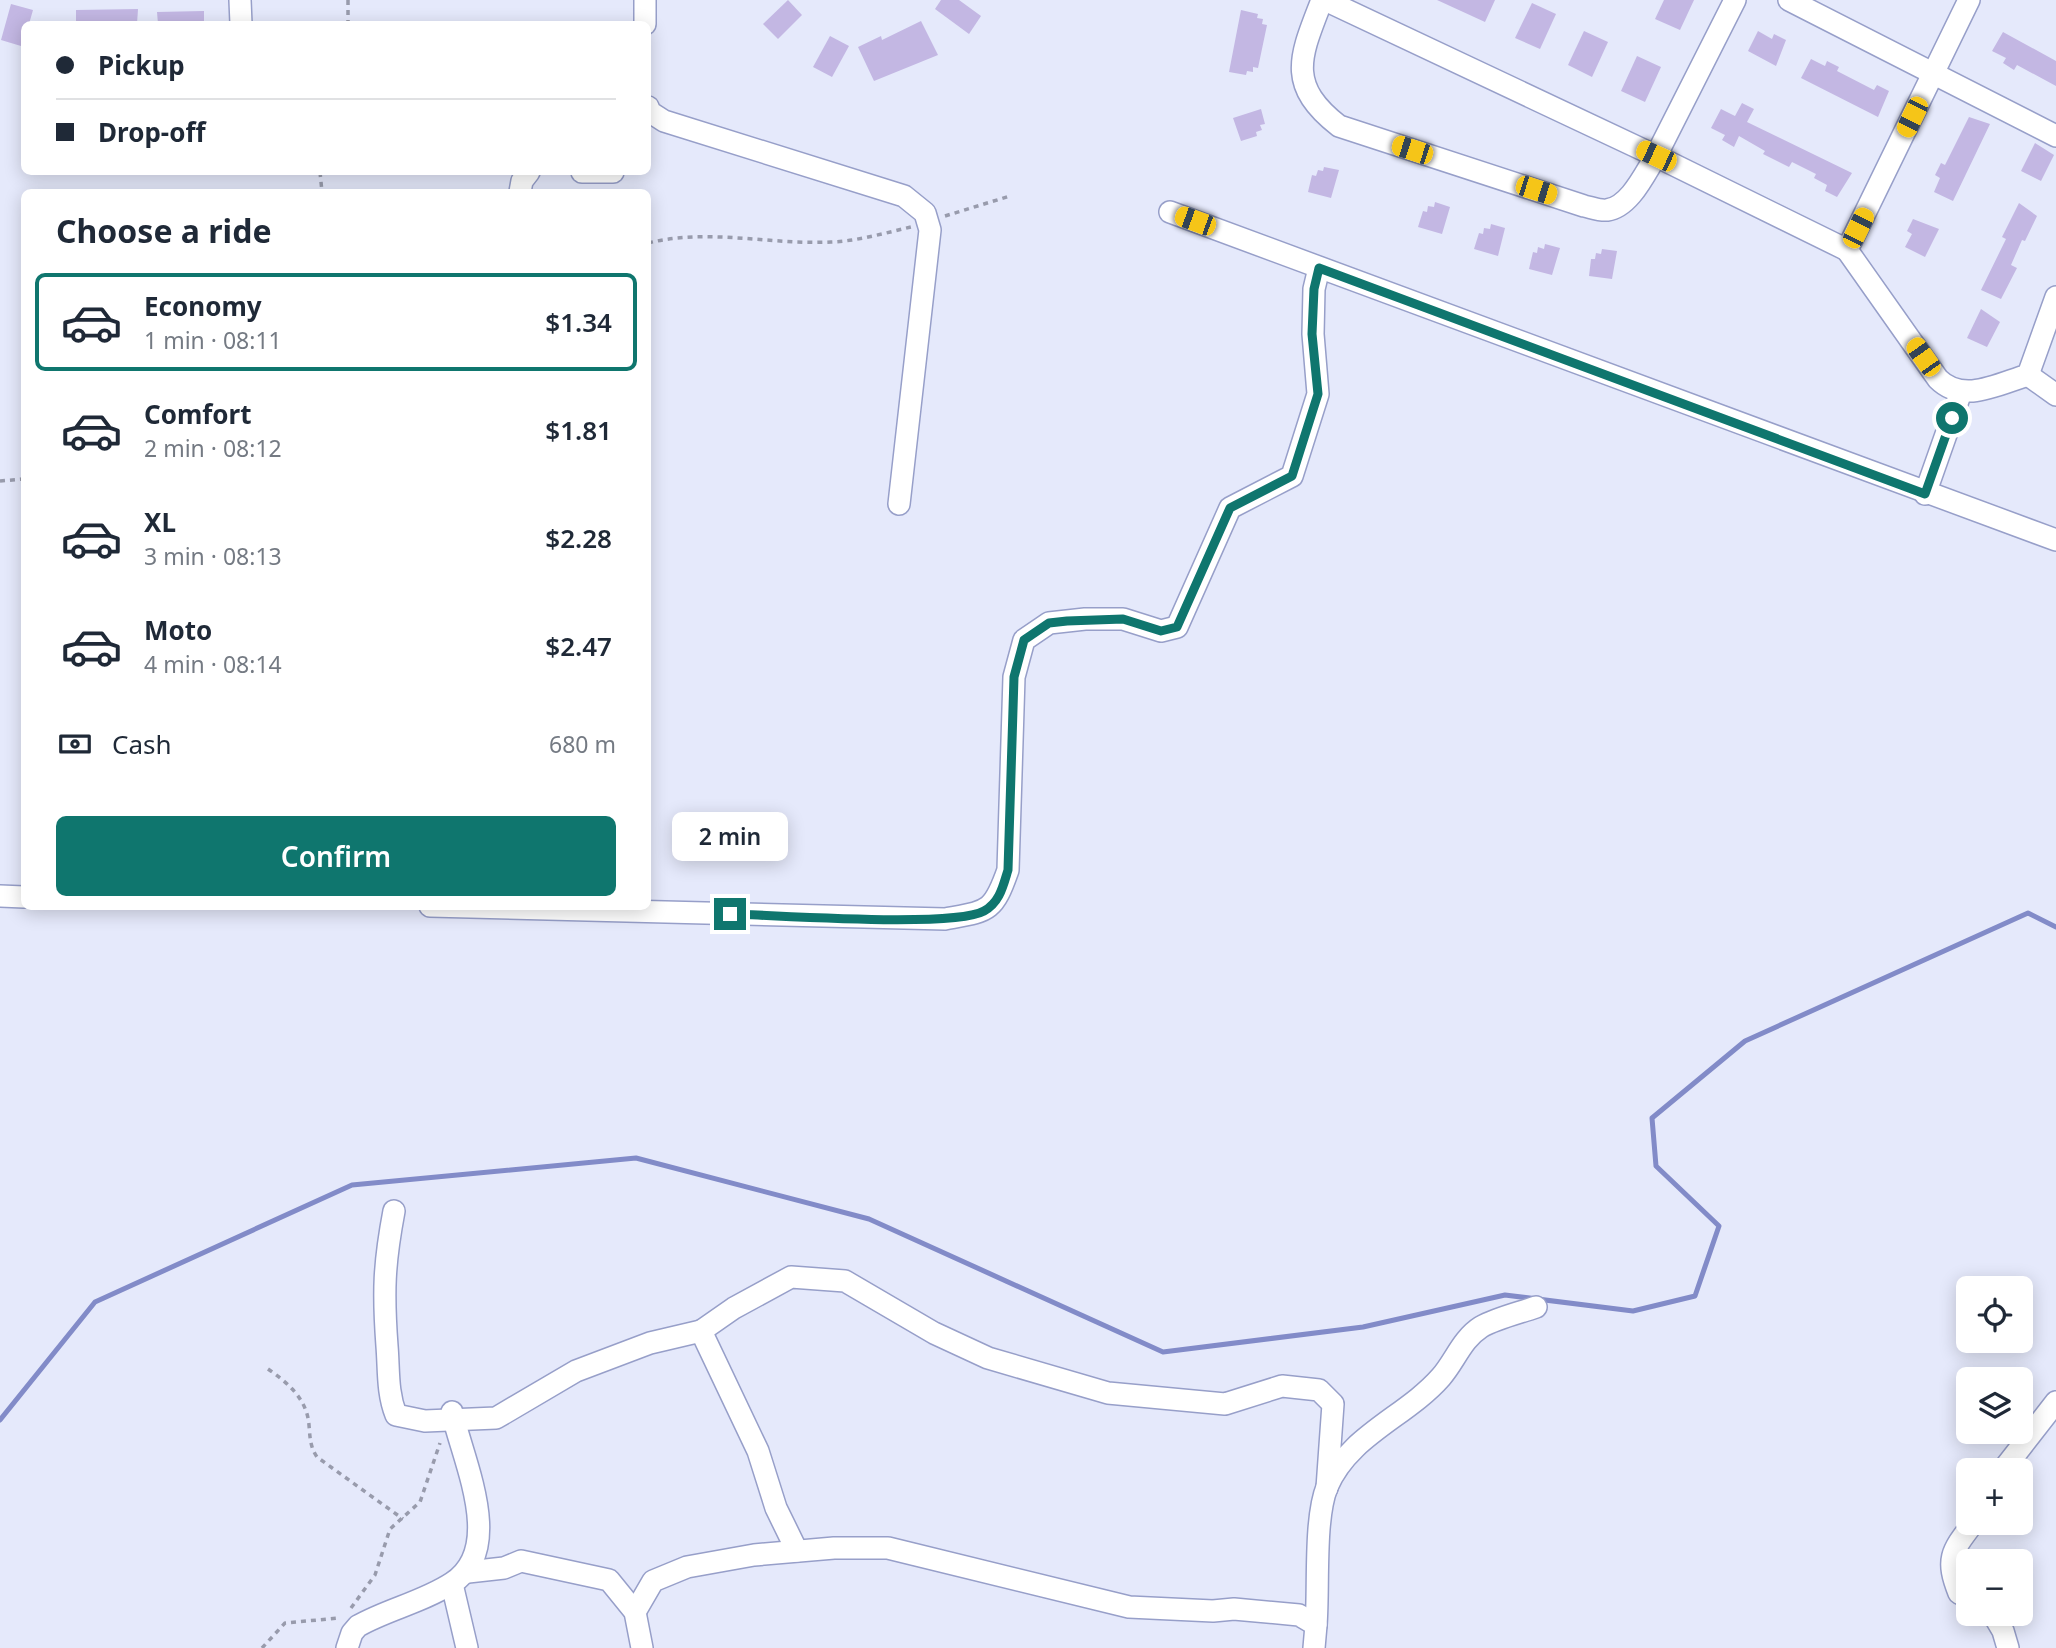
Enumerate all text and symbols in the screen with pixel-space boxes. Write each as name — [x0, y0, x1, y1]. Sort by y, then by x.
text: Pickup — [98, 47, 185, 83]
car — [1894, 94, 1931, 140]
text: Drop-off — [98, 114, 205, 150]
car — [1389, 134, 1436, 166]
car — [1633, 138, 1680, 174]
car — [1513, 174, 1560, 206]
car — [1172, 204, 1219, 238]
car — [1840, 205, 1877, 251]
text: Choose a ride — [56, 209, 272, 252]
text: Economy — [144, 288, 262, 324]
icon: car — [60, 291, 123, 354]
text: $1.34 — [545, 304, 612, 340]
text: 1 min · 08:11 — [144, 324, 282, 356]
car — [1903, 334, 1944, 380]
text: Comfort — [144, 396, 252, 432]
icon: car — [60, 399, 123, 462]
route start — [1936, 402, 1968, 434]
text: $1.81 — [545, 412, 612, 448]
text: 2 min · 08:12 — [144, 432, 282, 464]
text: XL — [144, 504, 176, 540]
icon: car — [60, 507, 123, 570]
text: $2.28 — [545, 520, 612, 556]
text: 3 min · 08:13 — [144, 540, 282, 572]
text: Moto — [144, 612, 212, 648]
icon: car — [60, 615, 123, 678]
text: $2.47 — [545, 628, 612, 664]
text: 4 min · 08:14 — [144, 648, 282, 680]
icon: cash — [56, 725, 94, 763]
text: Cash — [112, 726, 172, 762]
text: 680 m — [549, 728, 616, 760]
callout: 2 min — [672, 813, 788, 862]
button: Confirm — [56, 816, 616, 896]
text: 2 min — [699, 820, 761, 852]
route end — [714, 898, 746, 930]
map controls — [1956, 1276, 2033, 1626]
button: locate — [1956, 1276, 2033, 1353]
button: layers — [1956, 1367, 2033, 1444]
button: + — [1956, 1458, 2033, 1535]
button: − — [1956, 1549, 2033, 1626]

